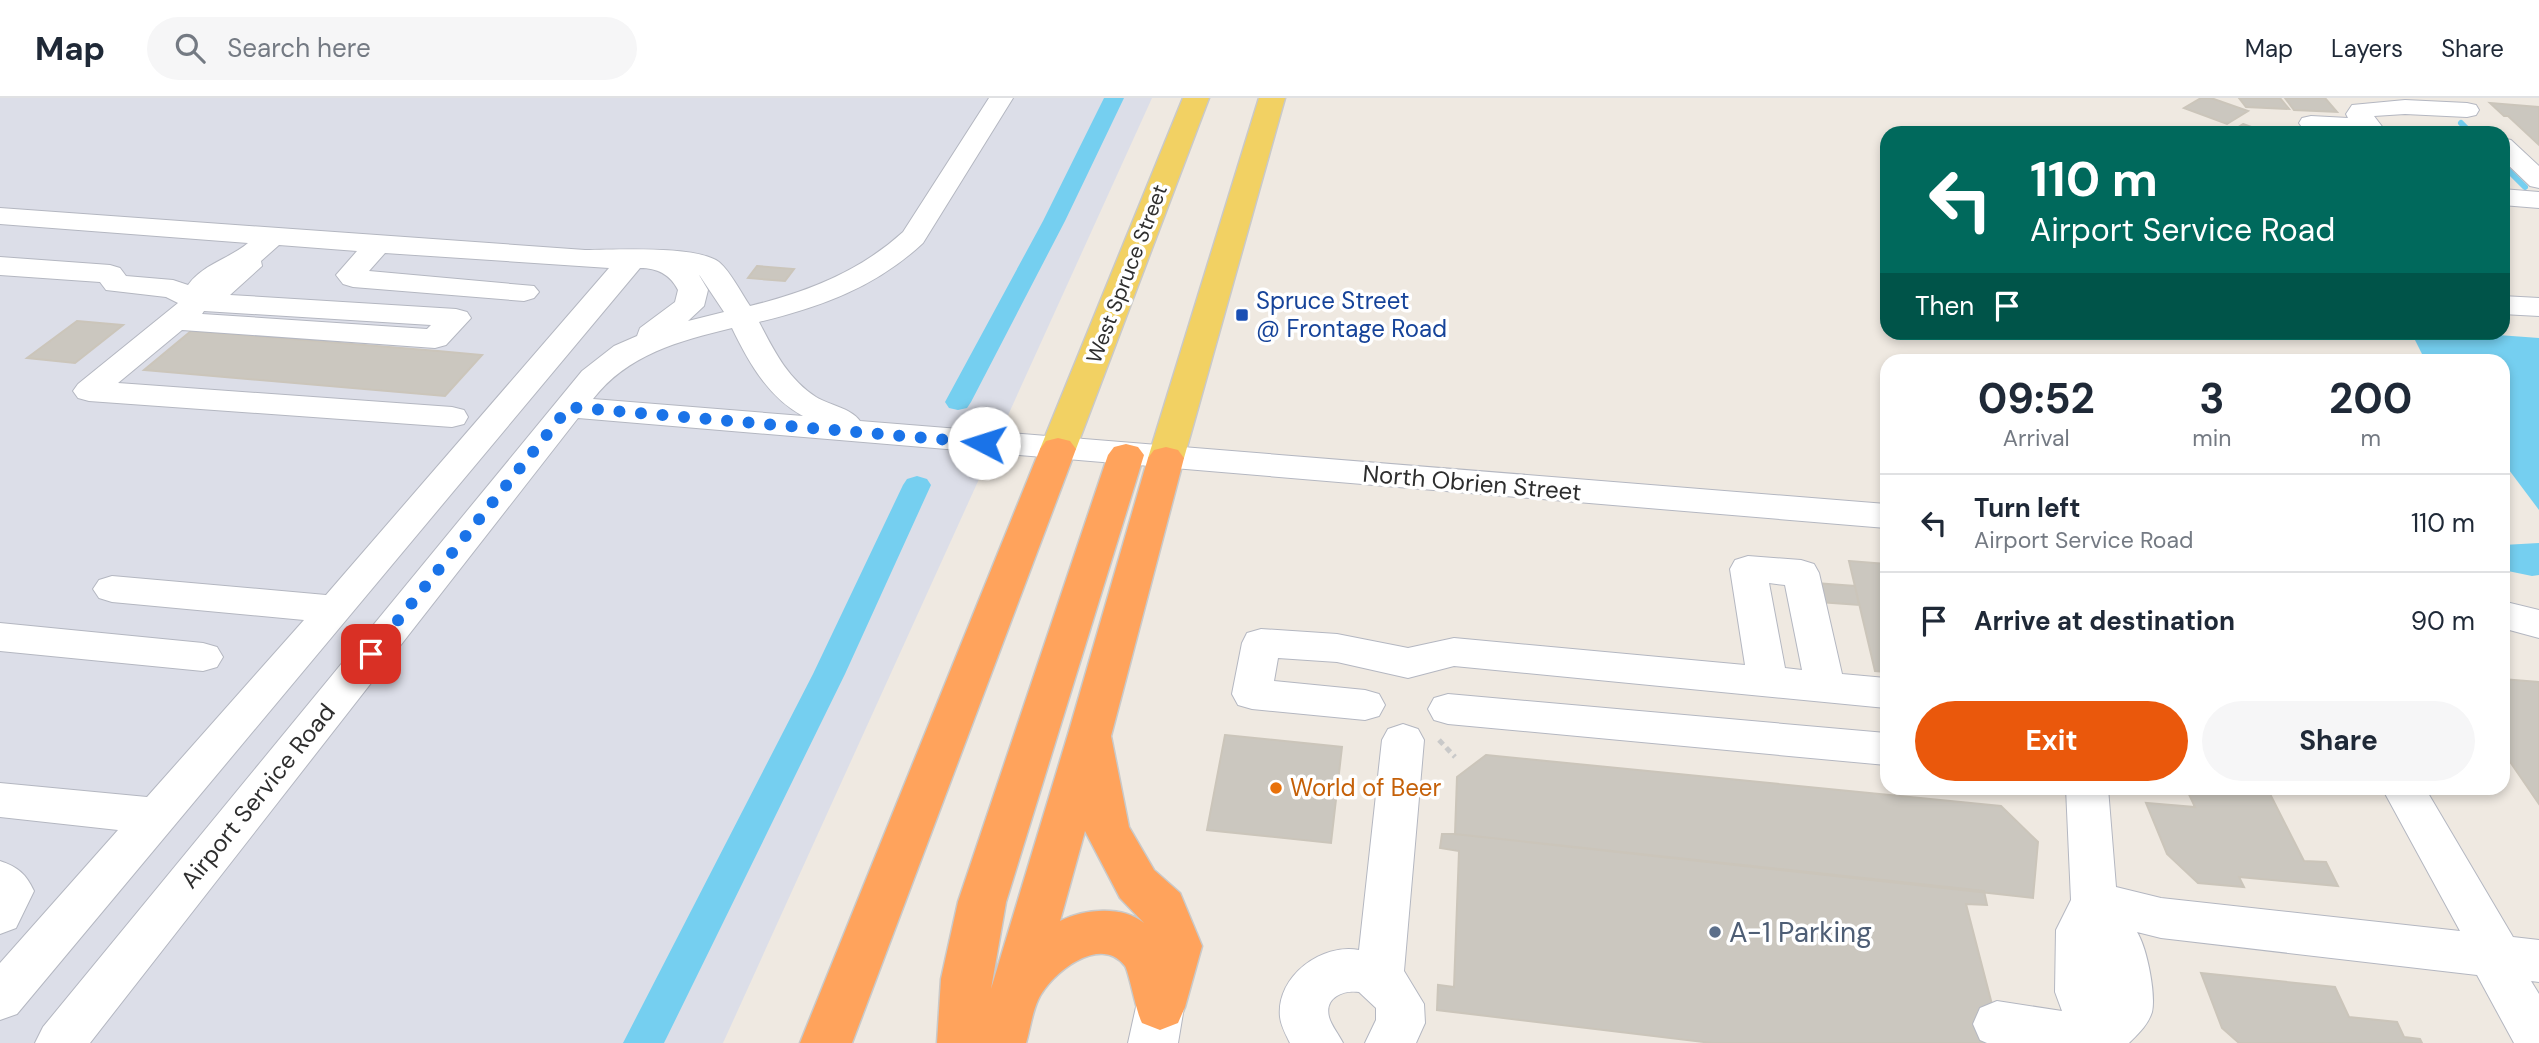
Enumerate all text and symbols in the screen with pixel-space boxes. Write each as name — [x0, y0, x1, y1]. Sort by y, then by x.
search box — [147, 17, 637, 80]
text: Map — [35, 27, 105, 70]
icon: search — [171, 29, 209, 67]
text: Search here — [227, 31, 371, 65]
text: Map — [2245, 33, 2293, 64]
text: Layers — [2331, 33, 2403, 64]
text: Share — [2441, 33, 2504, 64]
text: 110 m — [2030, 147, 2158, 211]
icon: left — [1915, 154, 2006, 245]
street label: West Spruce Street — [1080, 181, 1174, 367]
text: Airport Service Road — [2030, 209, 2335, 251]
place label: Spruce Street @ Frontage Road — [1256, 285, 1447, 344]
icon: arrive — [1988, 287, 2026, 325]
text: Then — [1915, 289, 1974, 323]
marker: Spruce Street @ Frontage Road — [1234, 307, 1250, 323]
text: 09:52 — [1978, 371, 2095, 426]
text: 3 — [2199, 371, 2225, 426]
text: 200 — [2329, 371, 2412, 426]
position arrow — [947, 406, 1021, 480]
text: Arrival — [2003, 423, 2070, 453]
text: min — [2192, 423, 2231, 453]
text: m — [2360, 423, 2381, 453]
street label: North Obrien Street — [1361, 458, 1583, 508]
text: Turn left — [1974, 491, 2081, 525]
icon: left — [1915, 504, 1953, 542]
text: 110 m — [2411, 506, 2475, 540]
text: Airport Service Road — [1974, 525, 2193, 555]
icon: arrive — [1915, 602, 1953, 640]
text: Arrive at destination — [1974, 604, 2235, 638]
text: 90 m — [2411, 604, 2475, 638]
pin — [341, 624, 401, 684]
icon: arrive — [352, 635, 390, 673]
street label: Airport Service Road — [174, 697, 342, 894]
button: Exit — [1915, 701, 2188, 781]
button: Share — [2202, 701, 2475, 781]
place label: World of Beer — [1290, 772, 1441, 803]
marker: World of Beer — [1268, 780, 1284, 796]
place label: A-1 Parking — [1729, 914, 1872, 951]
marker: A-1 Parking — [1707, 924, 1723, 940]

